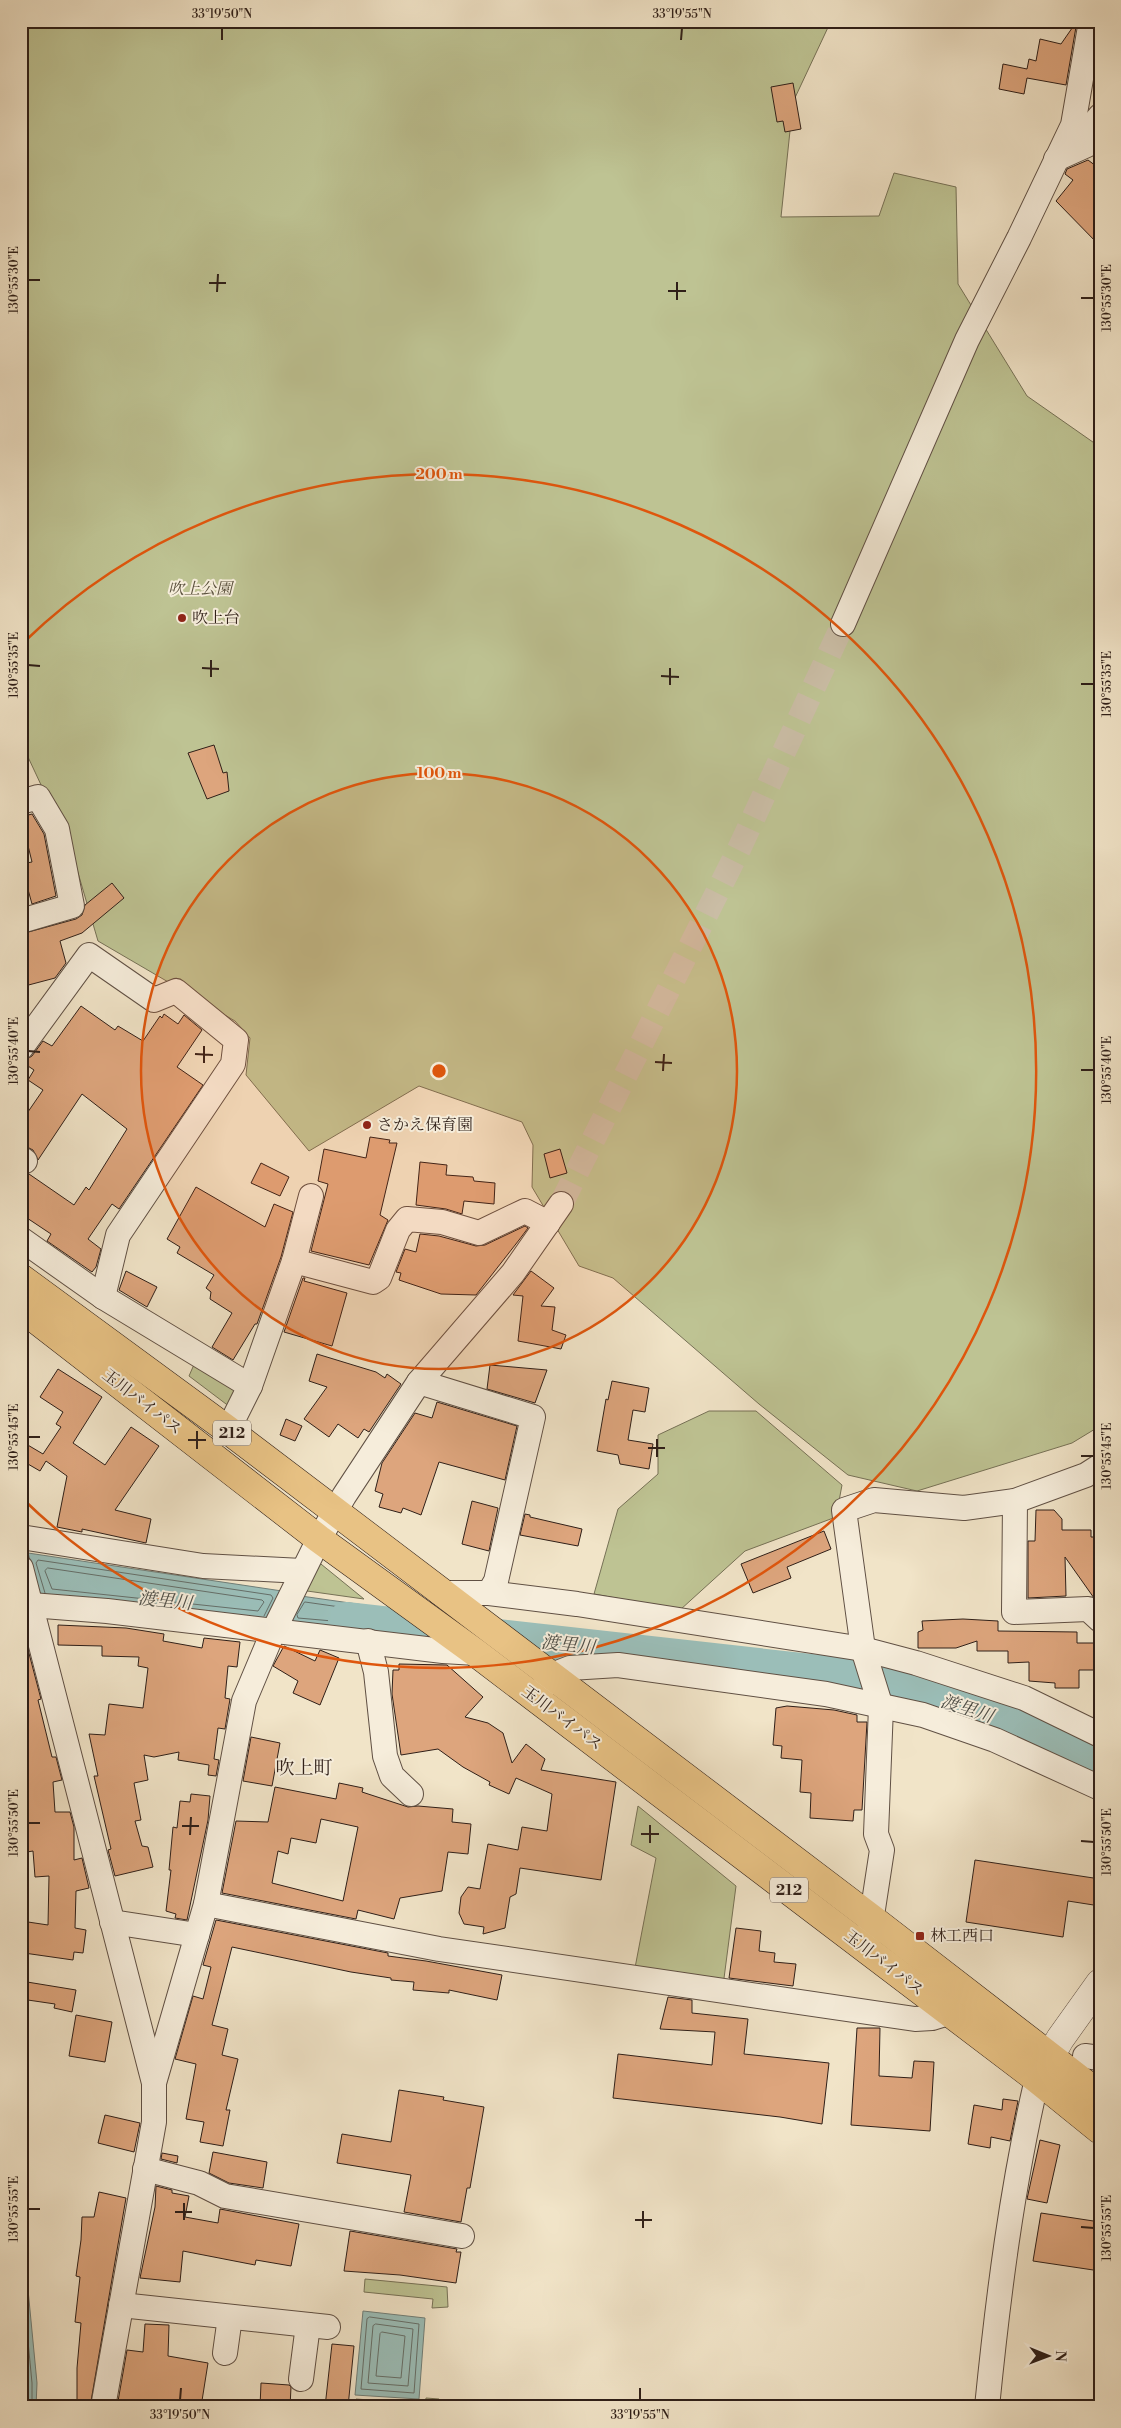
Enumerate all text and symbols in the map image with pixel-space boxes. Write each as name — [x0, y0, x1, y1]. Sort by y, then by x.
text: 33°19'50"N — [192, 7, 252, 22]
text: 33°19'55"N — [652, 7, 712, 22]
text: 130°55'30"E — [7, 246, 22, 314]
text: 130°55'30"E — [1100, 264, 1115, 332]
text: 200 m — [415, 465, 463, 484]
park label: 吹上公園 — [168, 579, 235, 599]
place label: 吹上台 — [192, 608, 240, 628]
marker: 吹上台 — [176, 612, 188, 624]
text: 130°55'35"E — [7, 632, 22, 698]
text: 130°55'35"E — [1100, 651, 1115, 717]
text: 100 m — [417, 764, 462, 783]
text: 130°55'40"E — [7, 1017, 22, 1085]
text: 130°55'40"E — [1100, 1036, 1115, 1104]
centre of rings — [430, 1062, 448, 1080]
place label: さかえ保育園 — [377, 1115, 473, 1135]
marker: さかえ保育園 — [361, 1119, 373, 1131]
street label: 玉川バイパス — [98, 1365, 186, 1439]
text: 130°55'45"E — [7, 1404, 22, 1470]
road number: 212 — [213, 1420, 251, 1446]
text: 130°55'45"E — [1100, 1423, 1115, 1489]
water label: 渡里川 — [137, 1587, 195, 1615]
water label: 渡里川 — [540, 1631, 598, 1659]
street label: 玉川バイパス — [518, 1681, 606, 1755]
water label: 渡里川 — [938, 1690, 998, 1729]
district label: 吹上町 — [275, 1756, 333, 1780]
text: 130°55'50"E — [7, 1789, 22, 1857]
text: 130°55'50"E — [1100, 1808, 1115, 1876]
road number: 212 — [770, 1878, 808, 1902]
street label: 玉川バイパス — [840, 1926, 928, 2000]
place label: 林工西口 — [930, 1926, 994, 1946]
marker: 林工西口 — [914, 1930, 926, 1942]
text: 130°55'55"E — [7, 2176, 22, 2242]
text: 130°55'55"E — [1100, 2195, 1115, 2261]
north arrow — [1024, 2330, 1074, 2380]
text: N — [1051, 2351, 1069, 2362]
text: 33°19'50"N — [150, 2408, 210, 2423]
text: 33°19'55"N — [610, 2408, 670, 2423]

